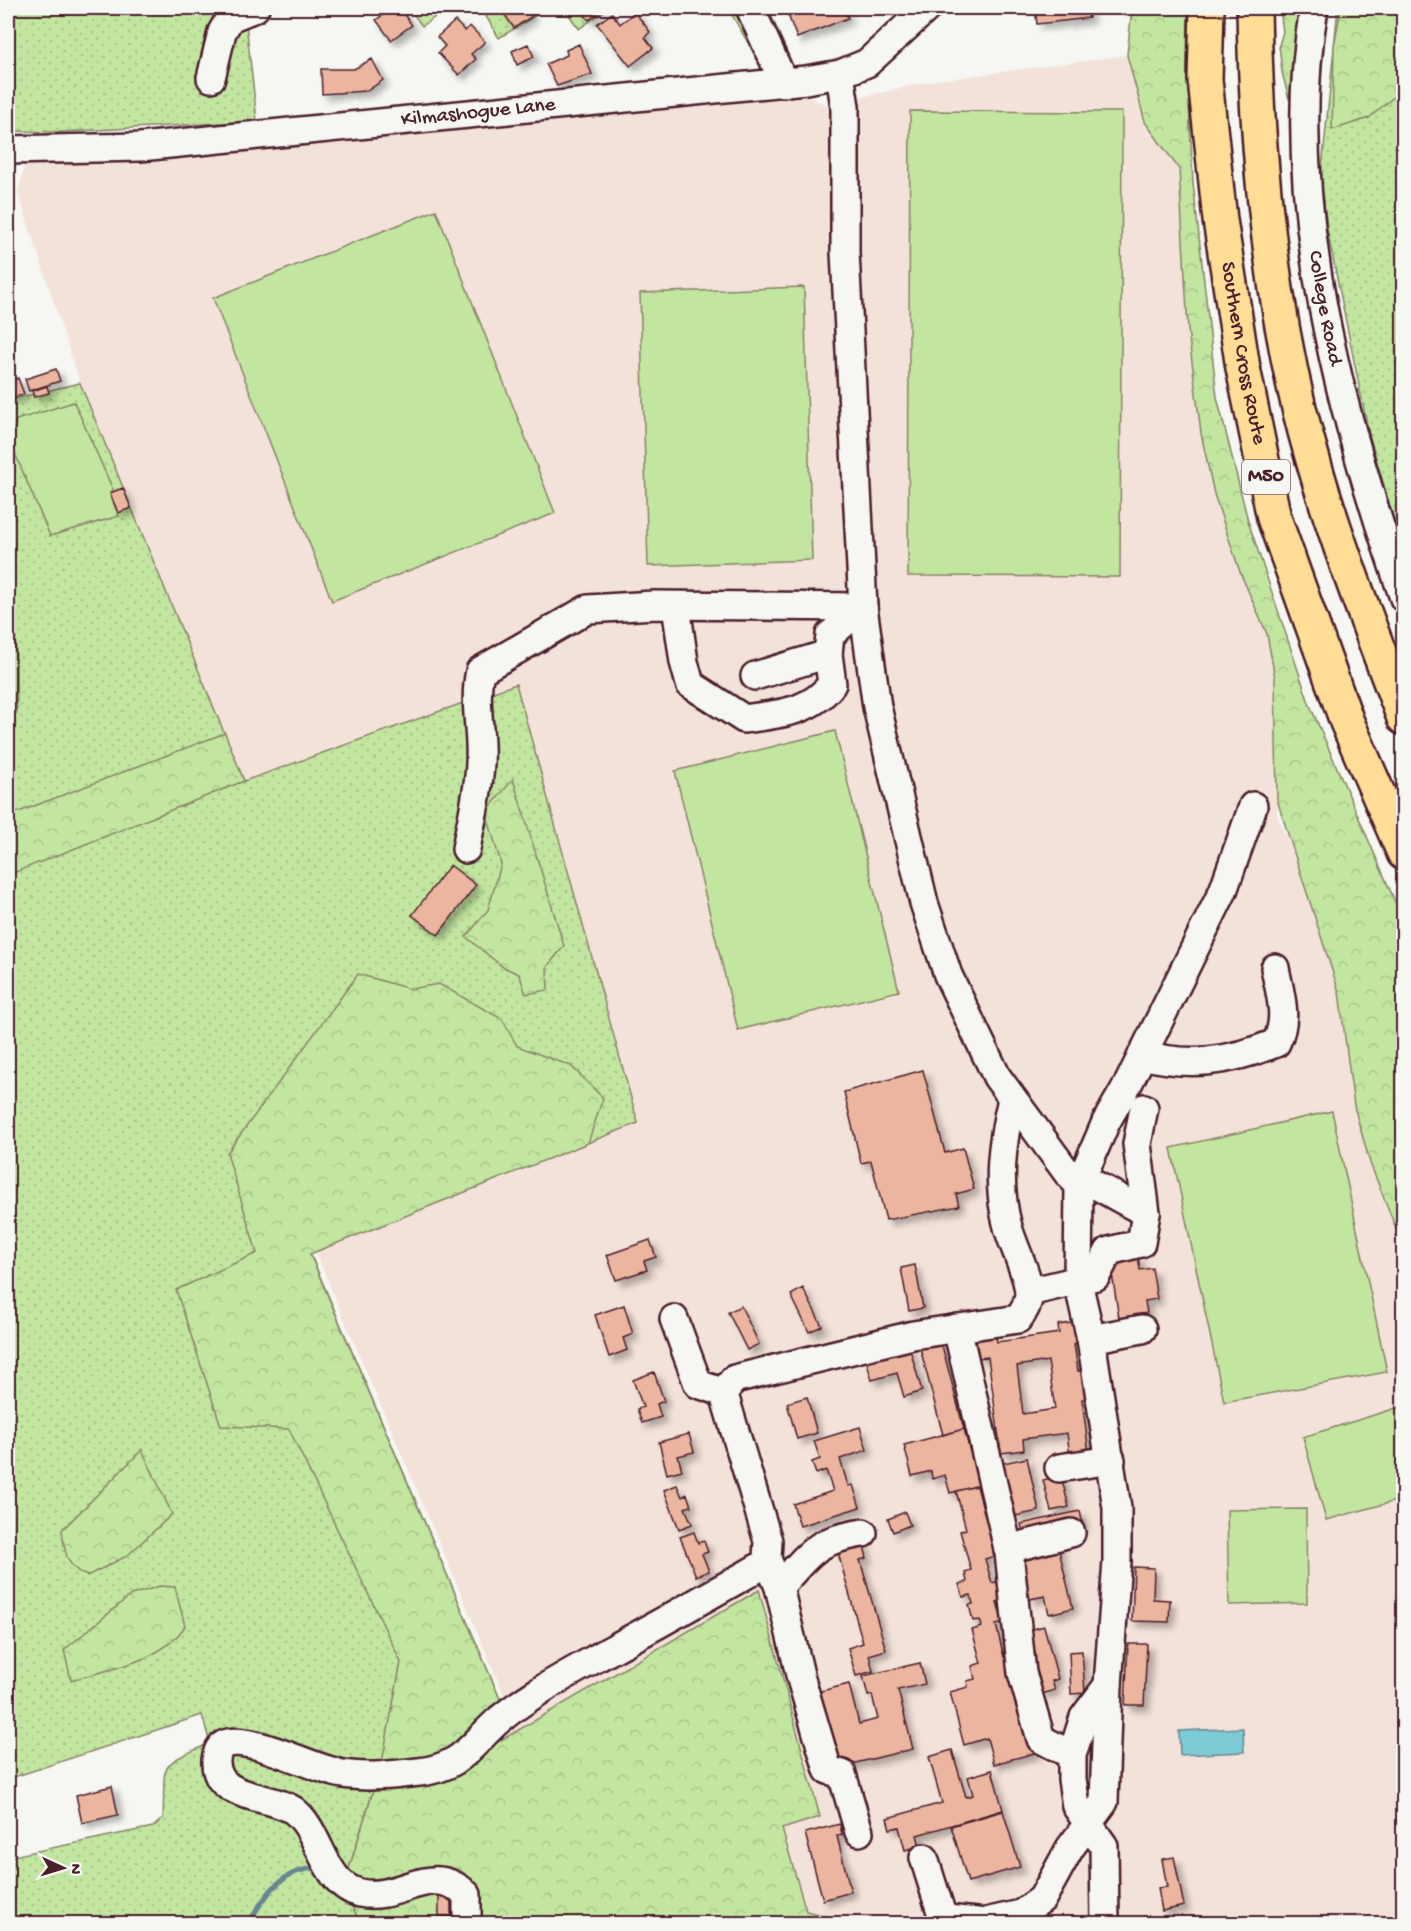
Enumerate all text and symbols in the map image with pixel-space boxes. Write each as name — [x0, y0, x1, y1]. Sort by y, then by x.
street label: Kilmashogue Lane — [400, 93, 558, 133]
street label: College Road — [1302, 249, 1348, 370]
street label: Southern Cross Route — [1214, 260, 1271, 448]
road number: M50 — [1242, 460, 1290, 494]
north arrow — [33, 1838, 93, 1898]
text: N — [65, 1863, 84, 1875]

